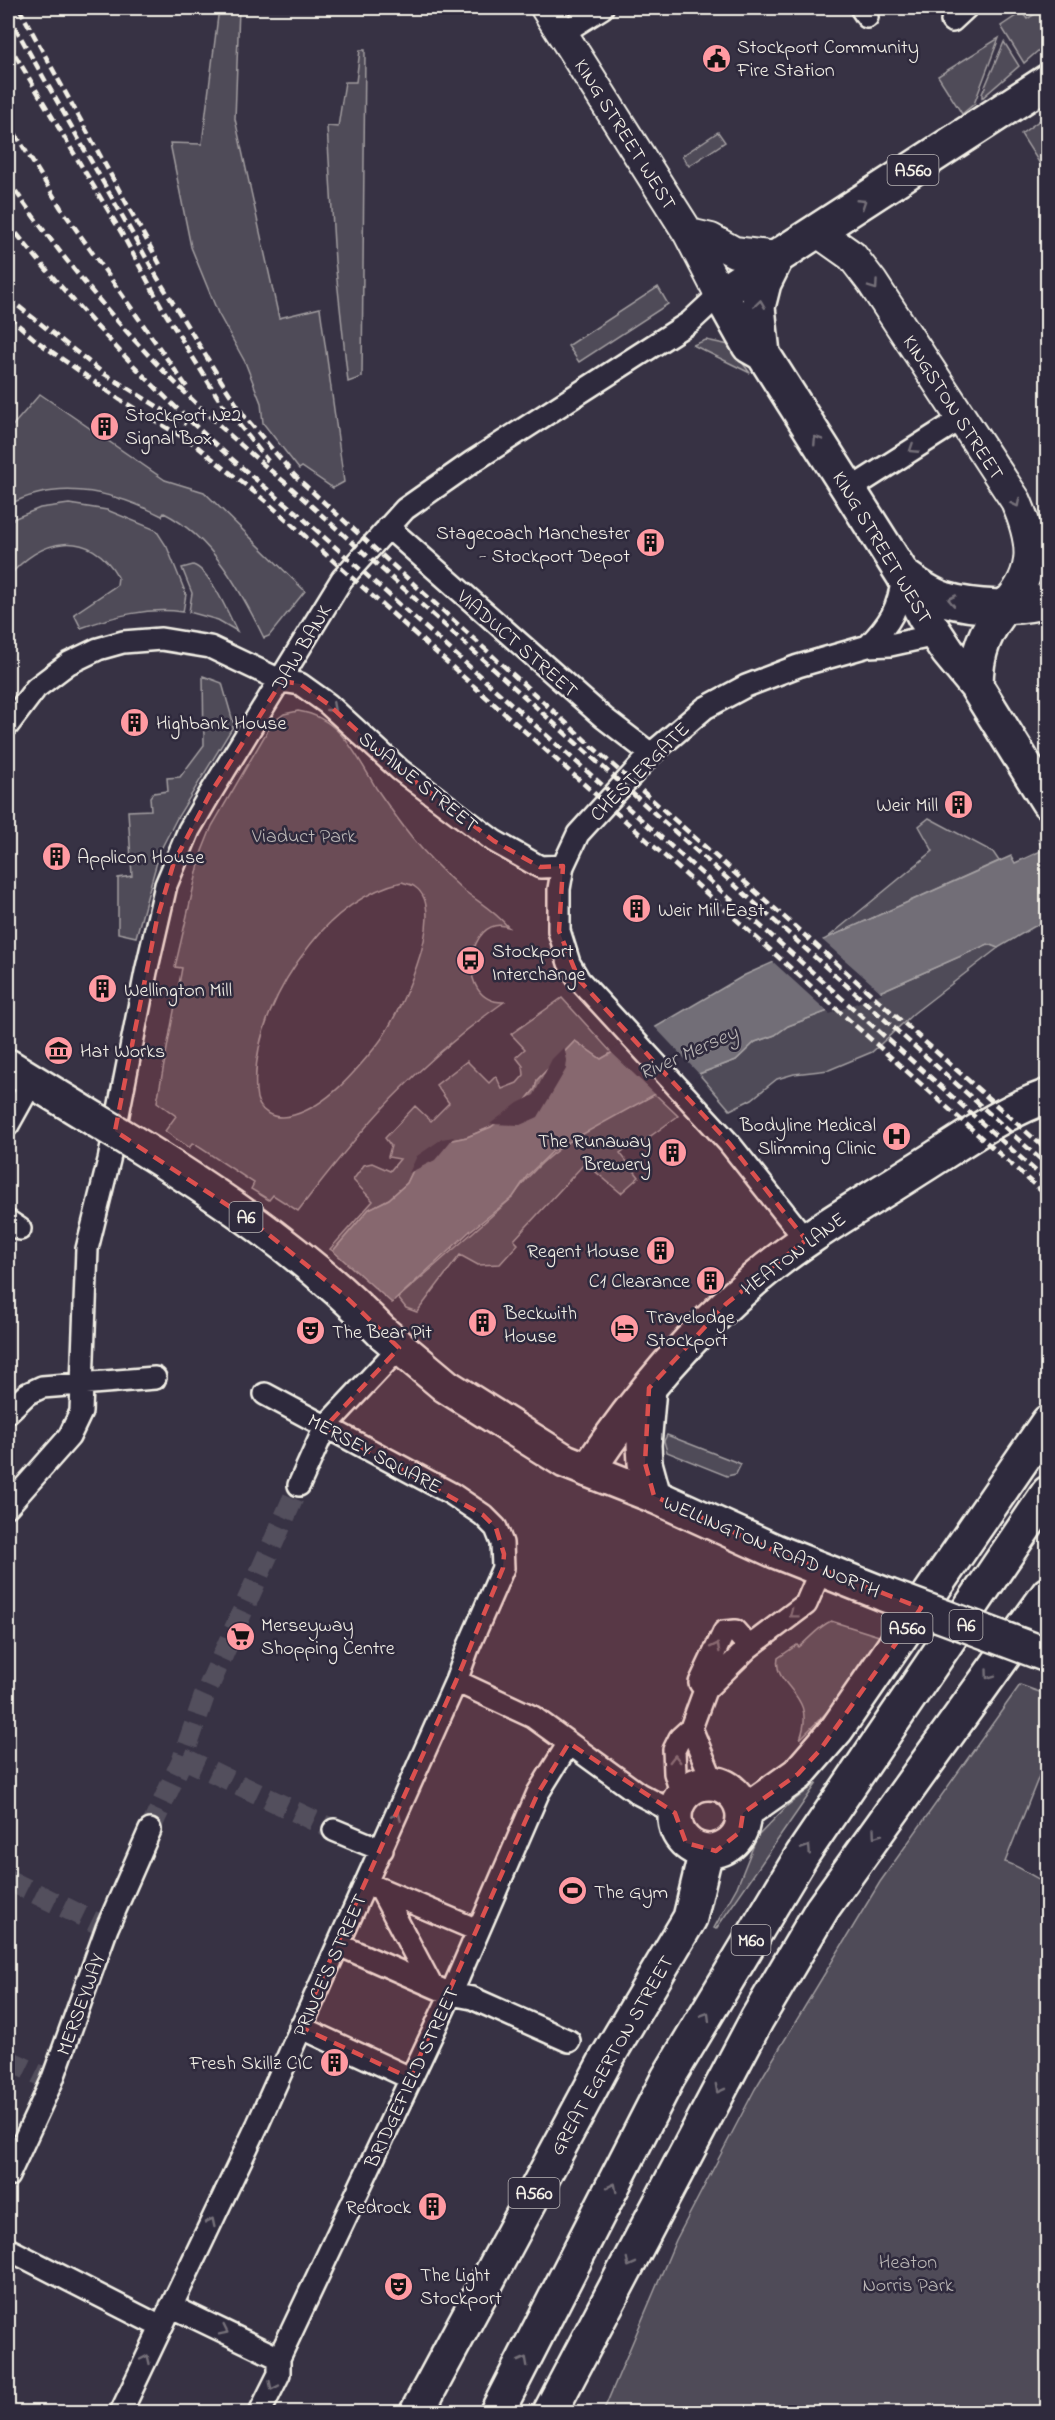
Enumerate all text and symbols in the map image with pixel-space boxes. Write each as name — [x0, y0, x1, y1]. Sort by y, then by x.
place label: Stockport Community Fire Station — [736, 34, 919, 86]
public building icon: Stockport Community Fire Station — [700, 42, 732, 74]
street label: KING STREET WEST — [566, 54, 682, 217]
road number: A560 — [888, 155, 938, 185]
one-way arrow — [855, 199, 866, 210]
one-way arrow — [867, 280, 878, 291]
one-way arrow — [753, 299, 765, 309]
street label: KINGSTON STREET — [894, 330, 1010, 486]
place label: Stockport №2 Signal Box — [125, 402, 241, 455]
building icon: Stockport №2 Signal Box — [88, 410, 120, 442]
one-way arrow — [813, 436, 824, 447]
one-way arrow — [909, 442, 920, 453]
street label: KING STREET WEST — [824, 466, 938, 630]
one-way arrow — [1008, 497, 1020, 508]
place label: Stagecoach Manchester - Stockport Depot — [436, 520, 631, 572]
building icon: Stagecoach Manchester - Stockport Depot — [635, 527, 667, 559]
street label: VIADUCT STREET — [449, 583, 583, 706]
one-way arrow — [947, 594, 957, 607]
street label: DAW BANK — [265, 599, 341, 698]
one-way arrow — [325, 701, 336, 712]
building icon: Highbank House — [119, 706, 151, 738]
place label: Highbank House — [156, 710, 286, 740]
street label: CHESTERGATE — [584, 716, 697, 829]
street label: SWAINE STREET — [351, 725, 484, 840]
building icon: Weir Mill — [943, 788, 975, 820]
place label: Weir Mill — [876, 792, 938, 821]
park label: Viaduct Park — [251, 823, 356, 852]
building icon: Applicon House — [40, 840, 72, 872]
place label: Applicon House — [77, 844, 204, 873]
building icon: Weir Mill East — [621, 893, 653, 925]
place label: Weir Mill East — [658, 897, 765, 926]
place label: Stockport Interchange — [492, 938, 585, 991]
bus stop icon: Stockport Interchange — [455, 945, 487, 977]
building icon: Wellington Mill — [87, 973, 119, 1005]
place label: Wellington Mill — [124, 977, 232, 1007]
water label: River Mersey — [634, 1018, 744, 1089]
museum icon: Hat Works — [43, 1034, 75, 1066]
place label: Hat Works — [80, 1038, 165, 1067]
place label: Bodyline Medical Slimming Clinic — [739, 1112, 876, 1165]
hospital icon: Bodyline Medical Slimming Clinic — [881, 1120, 913, 1152]
place label: The Runaway Brewery — [538, 1128, 651, 1180]
building icon: The Runaway Brewery — [656, 1136, 688, 1168]
road number: A6 — [230, 1202, 262, 1232]
street label: HEATON LANE — [736, 1206, 853, 1304]
building icon: Regent House — [644, 1234, 676, 1266]
place label: Regent House — [527, 1238, 639, 1268]
building icon: C1 Clearance — [695, 1264, 727, 1296]
place label: C1 Clearance — [589, 1268, 690, 1297]
place label: Beckwith House — [503, 1300, 577, 1352]
place label: Travelodge Stockport — [646, 1304, 735, 1356]
building icon: Beckwith House — [467, 1307, 499, 1339]
hotel icon: Travelodge Stockport — [609, 1312, 641, 1344]
theatre icon: The Bear Pit — [295, 1315, 327, 1347]
place label: The Bear Pit — [332, 1319, 432, 1348]
street label: MERSEY SQUARE — [302, 1408, 446, 1503]
street label: WELLINGTON ROAD NORTH — [658, 1490, 884, 1607]
one-way arrow — [788, 1607, 799, 1618]
road number: A6 — [950, 1610, 982, 1640]
place label: Merseyway Shopping Centre — [261, 1612, 395, 1665]
road number: A560 — [882, 1613, 932, 1643]
supermarket icon: Merseyway Shopping Centre — [224, 1620, 256, 1652]
one-way arrow — [709, 1643, 720, 1653]
one-way arrow — [985, 1669, 996, 1680]
one-way arrow — [669, 1754, 681, 1763]
one-way arrow — [389, 1811, 401, 1822]
one-way arrow — [872, 1828, 883, 1839]
one-way arrow — [799, 1845, 811, 1855]
sports icon: The Gym — [557, 1875, 589, 1907]
place label: The Gym — [594, 1879, 668, 1908]
street label: PRINCE'S STREET — [287, 1890, 376, 2042]
road number: M60 — [732, 1925, 771, 1955]
street label: MERSEYWAY — [51, 1950, 114, 2060]
street label: GREAT EGERTON STREET — [544, 1951, 682, 2162]
street label: BRIDGEFIELD STREET — [358, 1983, 468, 2174]
one-way arrow — [698, 2012, 710, 2022]
building icon: Fresh Skillz CIC — [318, 2046, 350, 2078]
place label: Fresh Skillz CIC — [189, 2050, 313, 2079]
one-way arrow — [715, 2083, 726, 2094]
road number: A560 — [508, 2178, 560, 2208]
one-way arrow — [605, 2182, 617, 2193]
building icon: Redrock — [416, 2190, 448, 2222]
place label: Redrock — [346, 2194, 411, 2223]
one-way arrow — [204, 2218, 216, 2229]
park label: Heaton Norris Park — [862, 2249, 954, 2301]
one-way arrow — [625, 2256, 637, 2267]
place label: The Light Stockport — [420, 2262, 502, 2314]
theatre icon: The Light Stockport — [383, 2270, 415, 2302]
one-way arrow — [218, 2324, 229, 2335]
one-way arrow — [138, 2355, 150, 2366]
one-way arrow — [517, 2356, 528, 2367]
one-way arrow — [269, 2379, 281, 2390]

